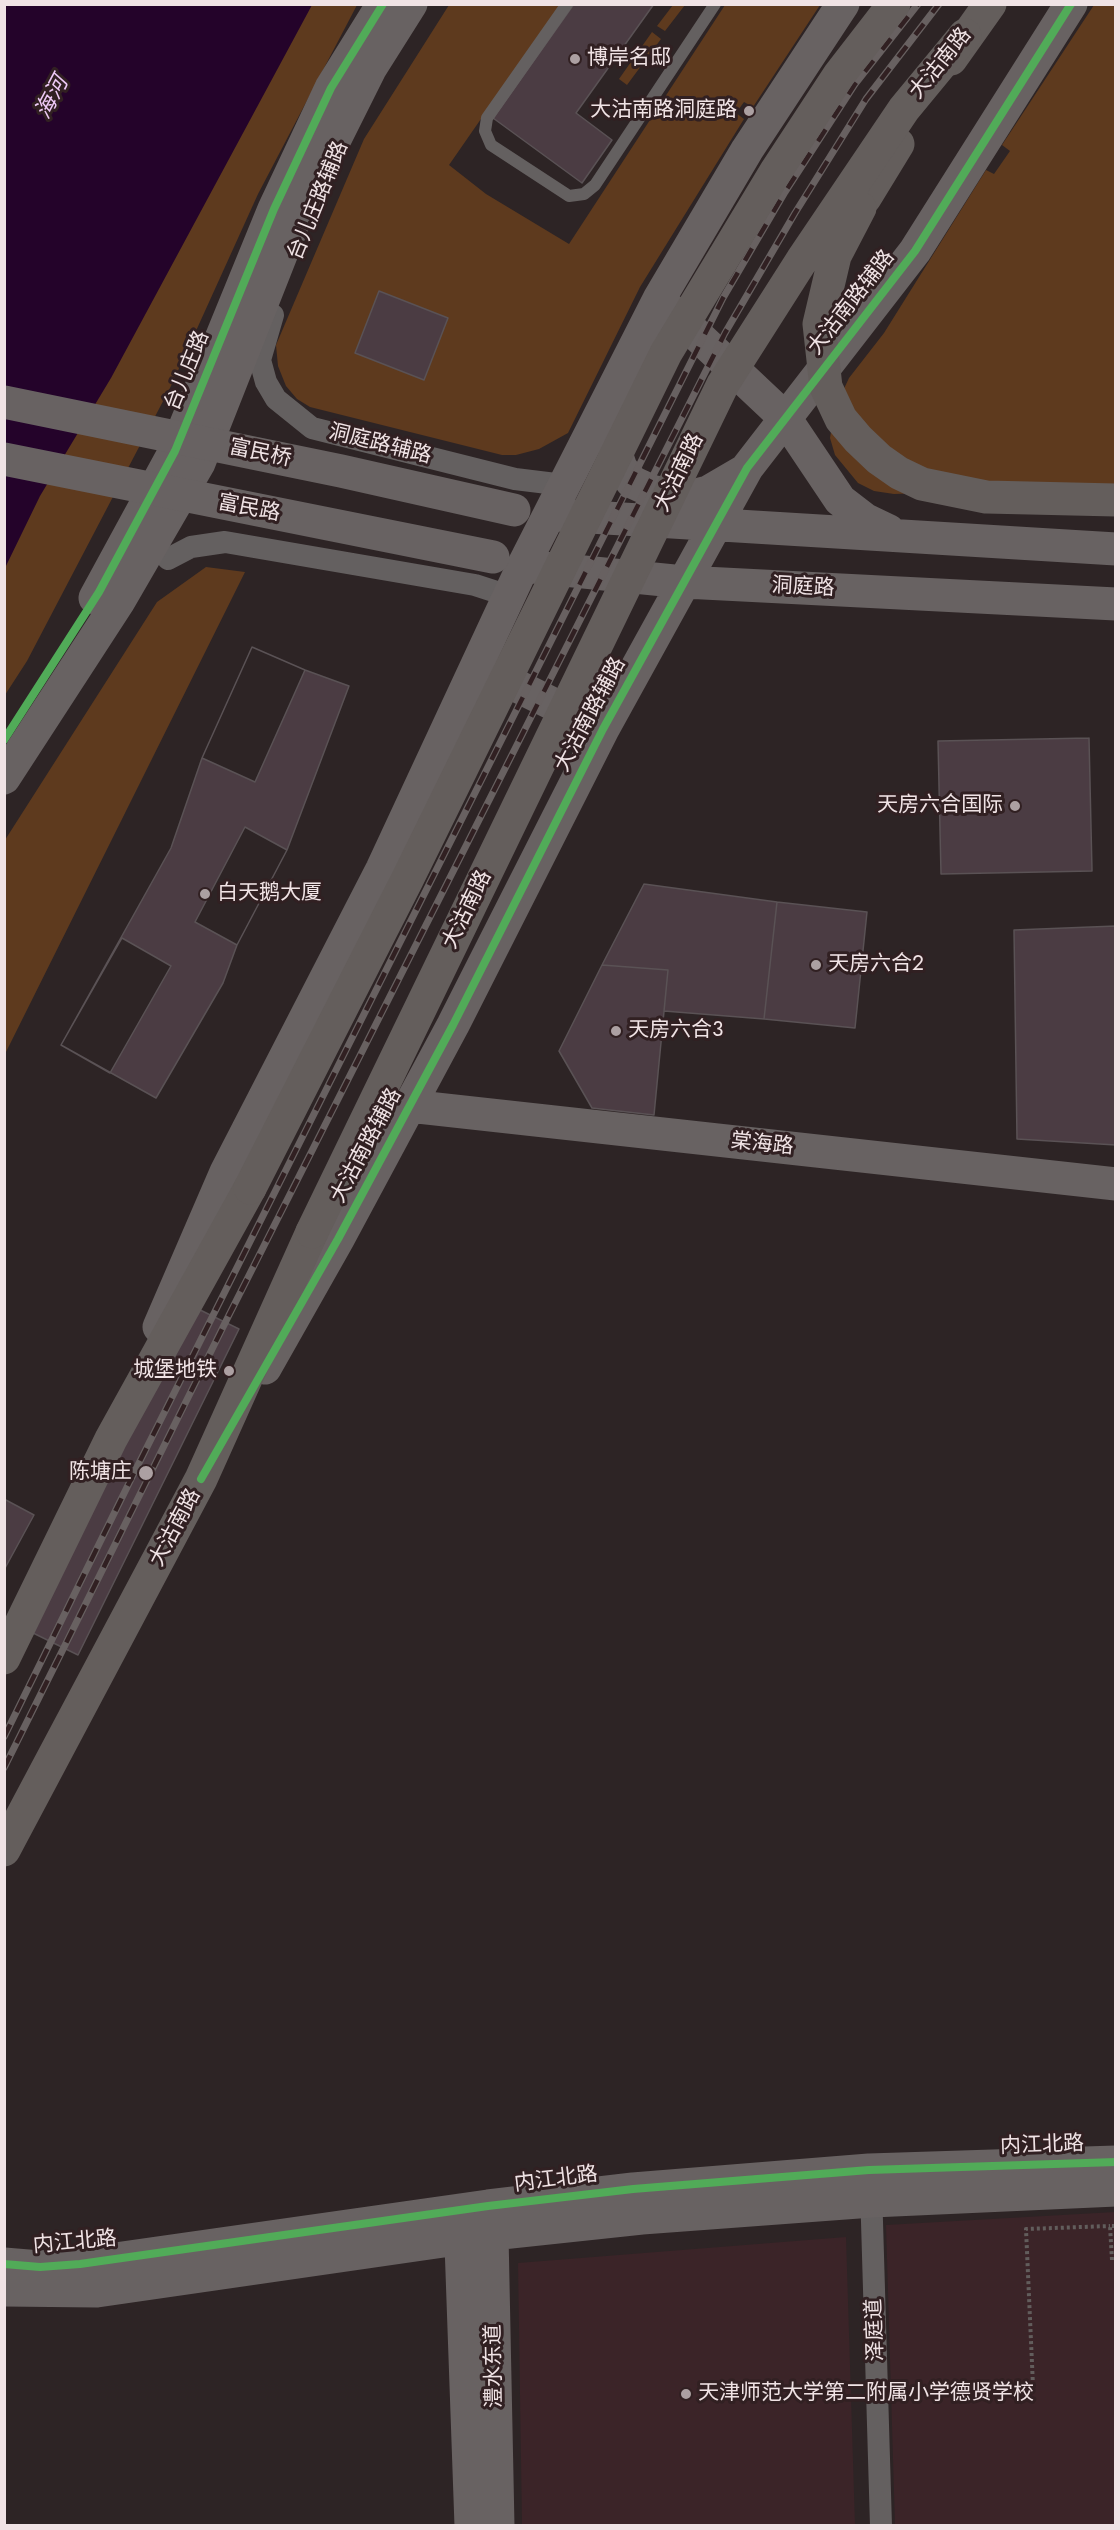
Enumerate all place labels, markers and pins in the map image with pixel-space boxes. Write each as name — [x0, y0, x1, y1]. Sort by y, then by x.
place label: 博岸名邸 — [587, 46, 671, 72]
marker: 博岸名邸 — [568, 52, 582, 66]
place label: 大沽南路洞庭路 — [590, 98, 737, 124]
marker: 大沽南路洞庭路 — [742, 104, 756, 118]
place label: 天房六合国际 — [877, 793, 1003, 819]
marker: 天房六合国际 — [1008, 799, 1022, 813]
place label: 白天鹅大厦 — [217, 881, 322, 907]
marker: 白天鹅大厦 — [198, 887, 212, 901]
place label: 天房六合2 — [828, 952, 924, 978]
marker: 天房六合2 — [809, 958, 823, 972]
place label: 天房六合3 — [628, 1018, 723, 1044]
marker: 天房六合3 — [609, 1024, 623, 1038]
place label: 城堡地铁 — [133, 1358, 217, 1384]
marker: 城堡地铁 — [222, 1364, 236, 1378]
place label: 陈塘庄 — [69, 1460, 132, 1486]
marker: 陈塘庄 — [137, 1464, 155, 1482]
place label: 天津师范大学第二附属小学德贤学校 — [698, 2381, 1034, 2407]
marker: 天津师范大学第二附属小学德贤学校 — [679, 2387, 693, 2401]

